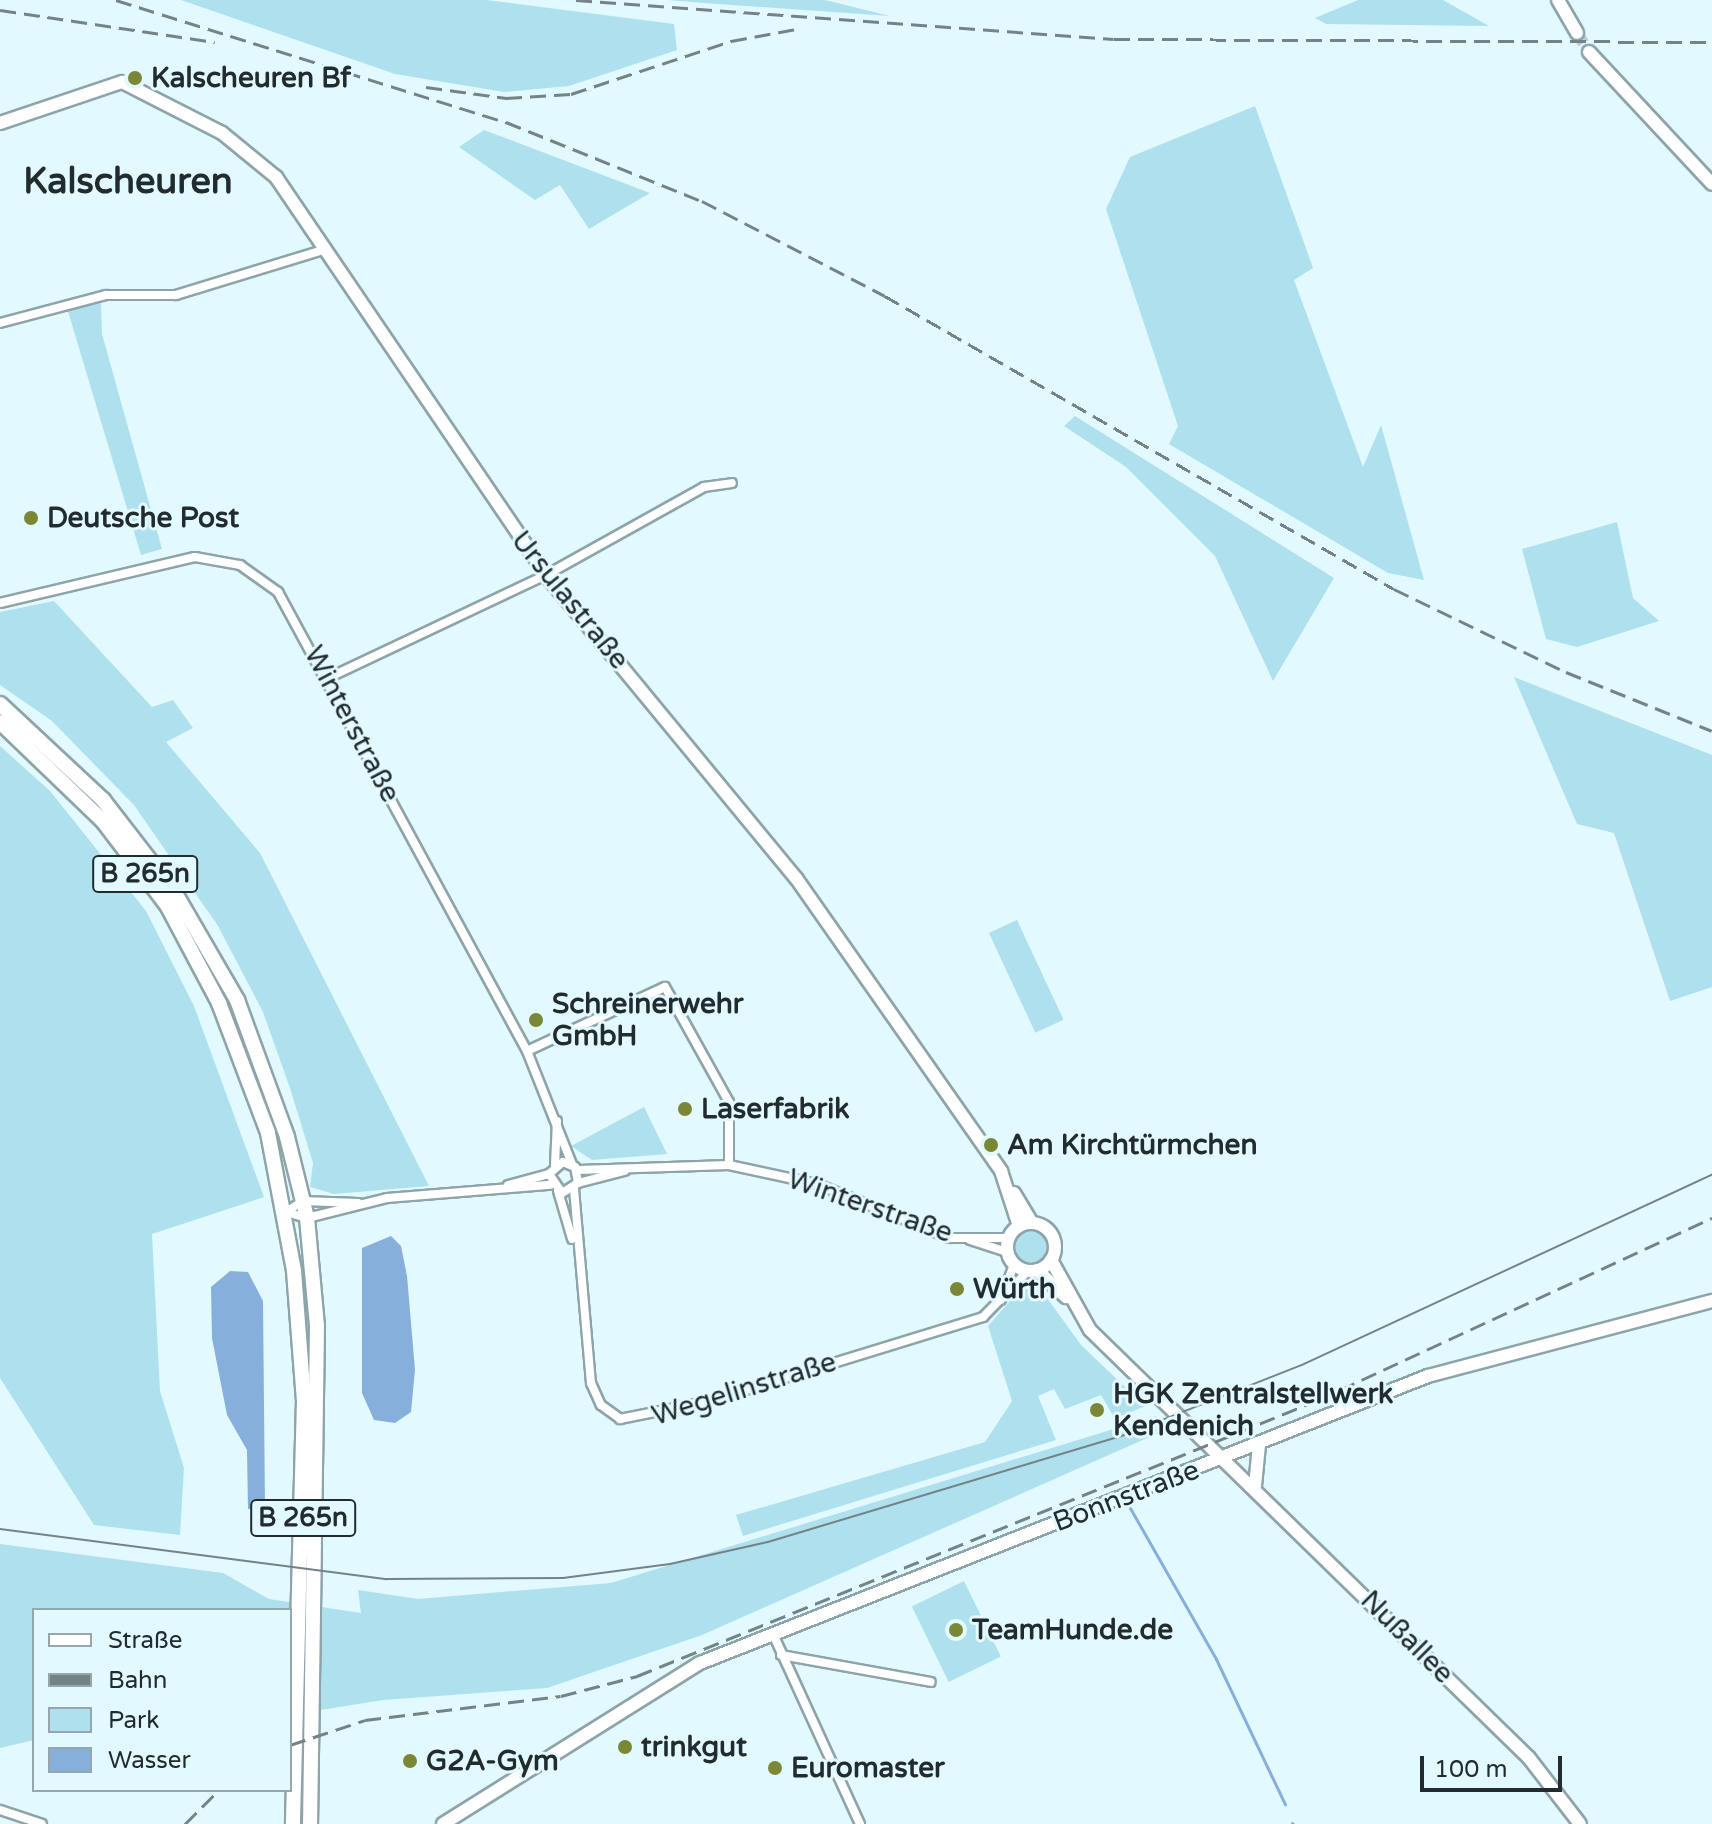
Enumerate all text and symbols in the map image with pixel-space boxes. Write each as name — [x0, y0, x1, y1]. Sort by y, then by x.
place label: Kalscheuren Bf — [151, 61, 351, 95]
marker: Kalscheuren Bf — [126, 69, 144, 87]
district label: Kalscheuren — [23, 160, 233, 204]
place label: Deutsche Post — [47, 501, 239, 535]
marker: Deutsche Post — [22, 509, 40, 527]
street label: Ursulastraße — [504, 524, 636, 676]
street label: Winterstraße — [297, 640, 407, 808]
road number: B 265n — [91, 852, 199, 896]
place label: Schreinerwehr GmbH — [552, 987, 744, 1053]
marker: Schreinerwehr GmbH — [527, 1011, 545, 1029]
place label: Laserfabrik — [701, 1092, 849, 1126]
marker: Laserfabrik — [676, 1100, 694, 1118]
place label: Am Kirchtürmchen — [1007, 1128, 1257, 1162]
marker: Am Kirchtürmchen — [982, 1136, 1000, 1154]
street label: Winterstraße — [783, 1162, 957, 1250]
place label: Würth — [973, 1272, 1056, 1306]
marker: Würth — [948, 1280, 966, 1298]
street label: Wegelinstraße — [648, 1345, 840, 1433]
place label: HGK Zentralstellwerk Kendenich — [1113, 1377, 1393, 1443]
marker: HGK Zentralstellwerk Kendenich — [1088, 1401, 1106, 1419]
street label: Bonnstraße — [1048, 1453, 1204, 1539]
road number: B 265n — [249, 1496, 357, 1540]
street label: Nußallee — [1354, 1584, 1460, 1690]
legend — [32, 1608, 292, 1792]
place label: TeamHunde.de — [972, 1613, 1173, 1647]
marker: TeamHunde.de — [947, 1621, 965, 1639]
text: Straße — [108, 1626, 182, 1655]
text: Bahn — [108, 1666, 167, 1695]
text: Park — [108, 1706, 159, 1735]
place label: trinkgut — [641, 1730, 747, 1764]
marker: trinkgut — [616, 1738, 634, 1756]
scale bar — [1424, 1740, 1566, 1790]
place label: G2A-Gym — [426, 1744, 559, 1778]
text: Wasser — [108, 1746, 191, 1775]
place label: Euromaster — [791, 1751, 945, 1785]
marker: G2A-Gym — [401, 1752, 419, 1770]
text: 100 m — [1434, 1755, 1508, 1784]
marker: Euromaster — [766, 1759, 784, 1777]

